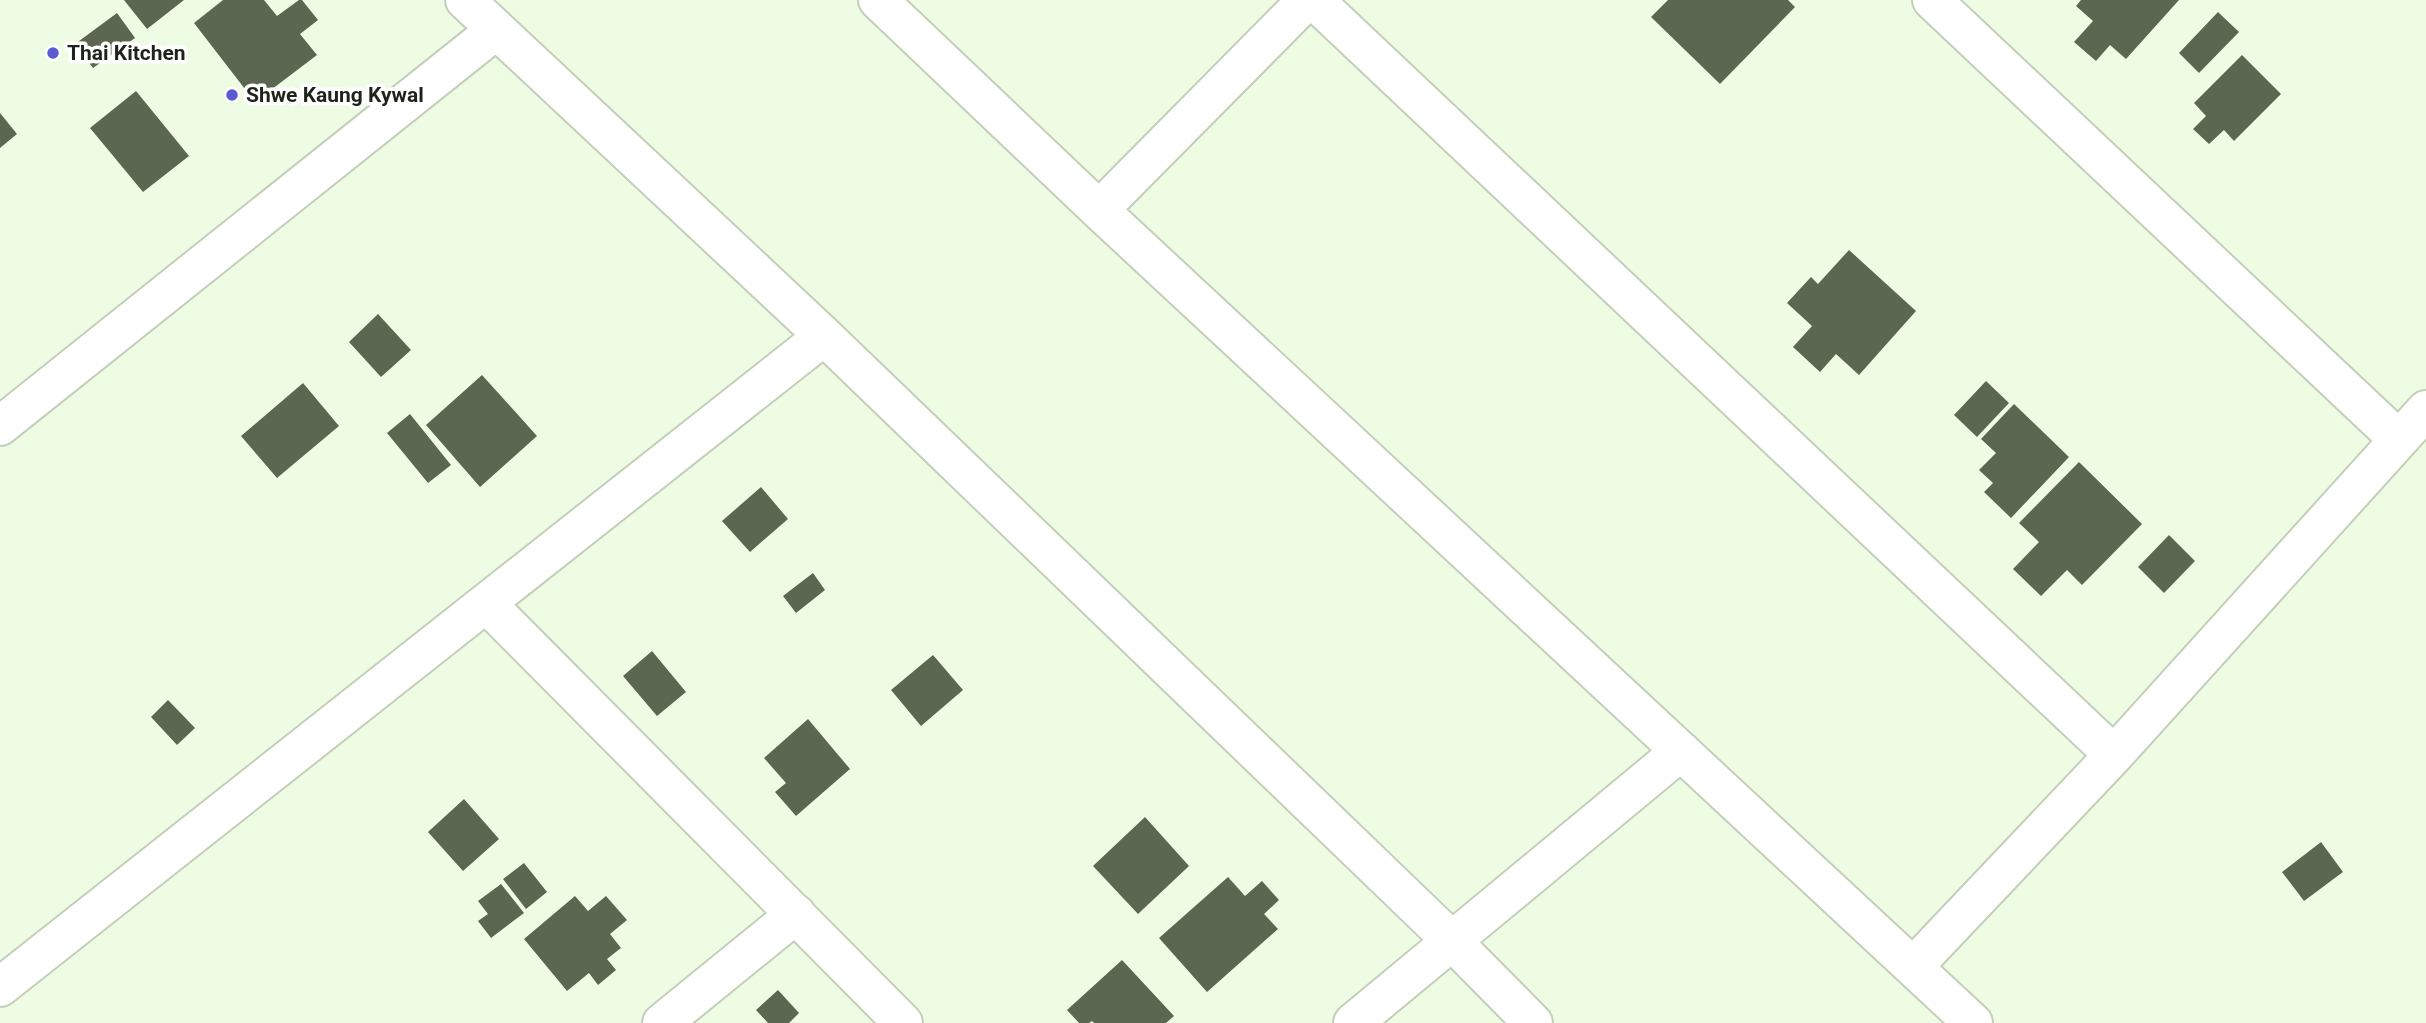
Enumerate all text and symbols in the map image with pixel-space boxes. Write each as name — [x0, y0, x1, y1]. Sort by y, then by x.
place label: Thai Kitchen — [67, 41, 186, 65]
marker: Thai Kitchen — [45, 45, 61, 61]
place label: Shwe Kaung Kywal — [246, 83, 424, 107]
marker: Shwe Kaung Kywal — [224, 87, 240, 103]

